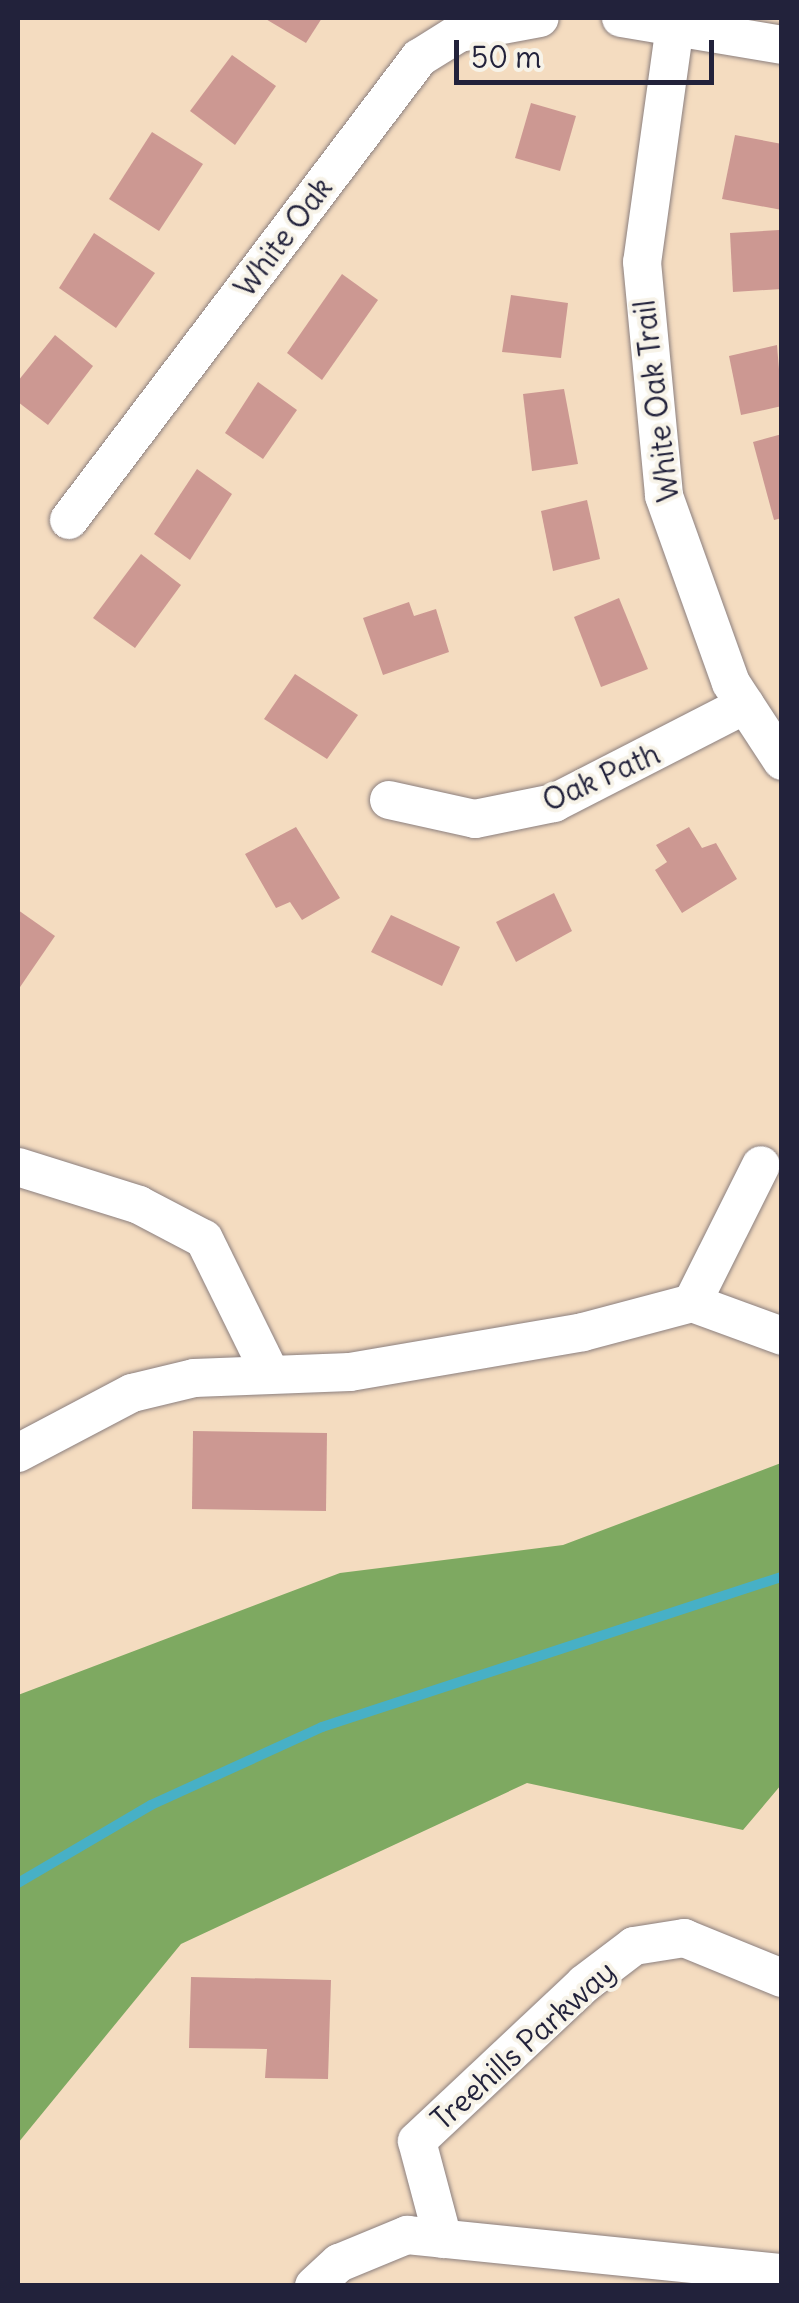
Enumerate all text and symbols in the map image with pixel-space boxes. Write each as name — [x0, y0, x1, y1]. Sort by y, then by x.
scale bar — [459, 20, 719, 82]
text: 50 m — [471, 38, 541, 76]
street label: White Oak — [226, 170, 340, 304]
street label: White Oak Trail — [626, 298, 686, 504]
street label: Oak Path — [537, 735, 665, 819]
street label: Treehills Parkway — [424, 1953, 622, 2137]

